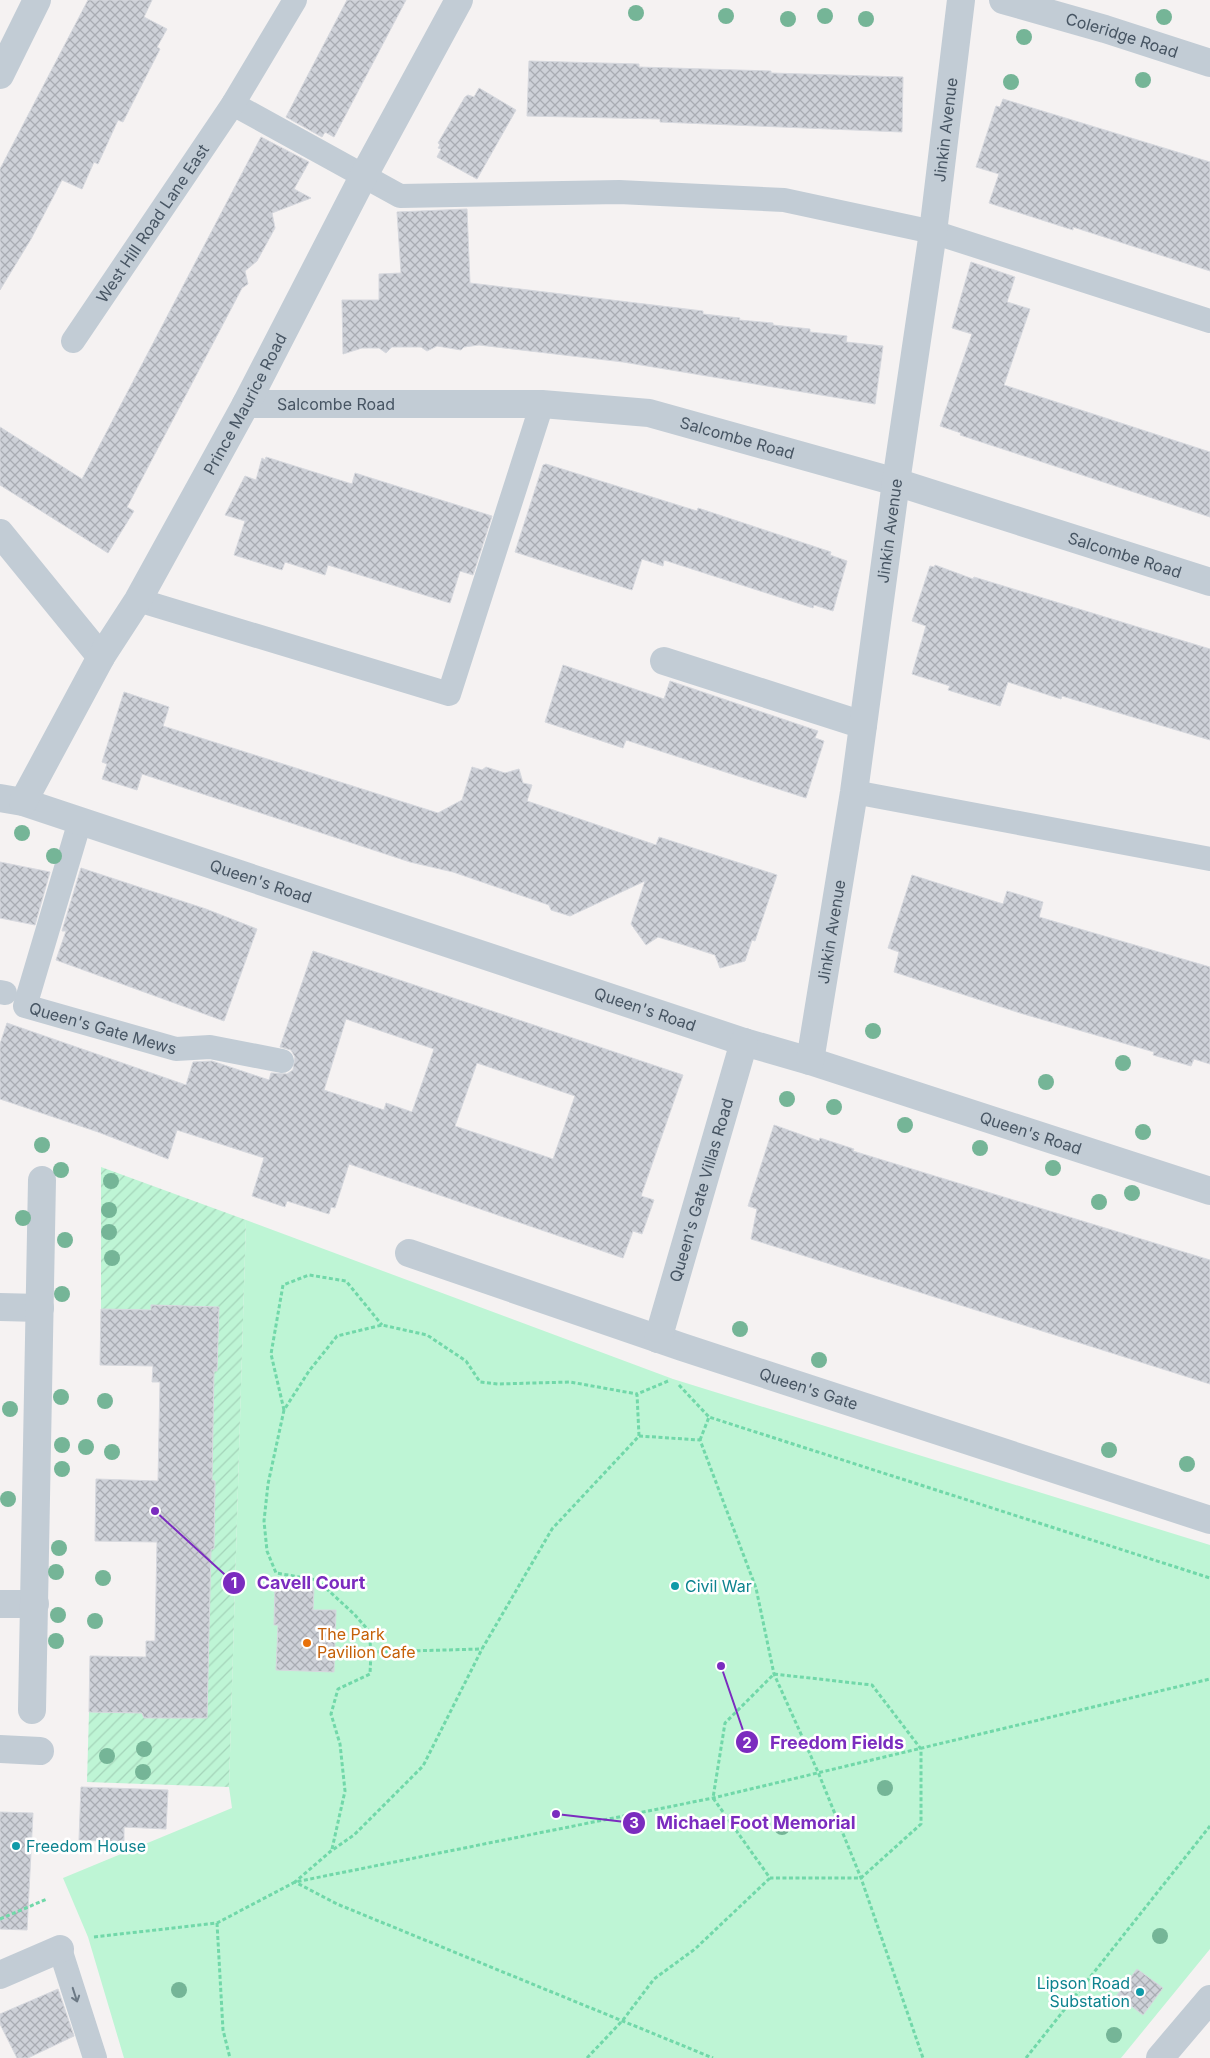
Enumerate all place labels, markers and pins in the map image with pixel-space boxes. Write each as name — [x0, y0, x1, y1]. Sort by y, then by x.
callout: Cavell Court — [222, 1566, 375, 1599]
place label: Civil War — [685, 1576, 752, 1596]
marker: Civil War — [669, 1580, 681, 1592]
place label: The Park Pavilion Cafe — [317, 1624, 416, 1662]
marker: The Park Pavilion Cafe — [301, 1637, 313, 1649]
callout: Freedom Fields — [735, 1726, 914, 1759]
callout: Michael Foot Memorial — [621, 1806, 866, 1839]
place label: Freedom House — [26, 1836, 146, 1856]
marker: Freedom House — [10, 1840, 22, 1852]
place label: Lipson Road Substation — [1037, 1973, 1130, 2011]
marker: Lipson Road Substation — [1134, 1986, 1146, 1998]

